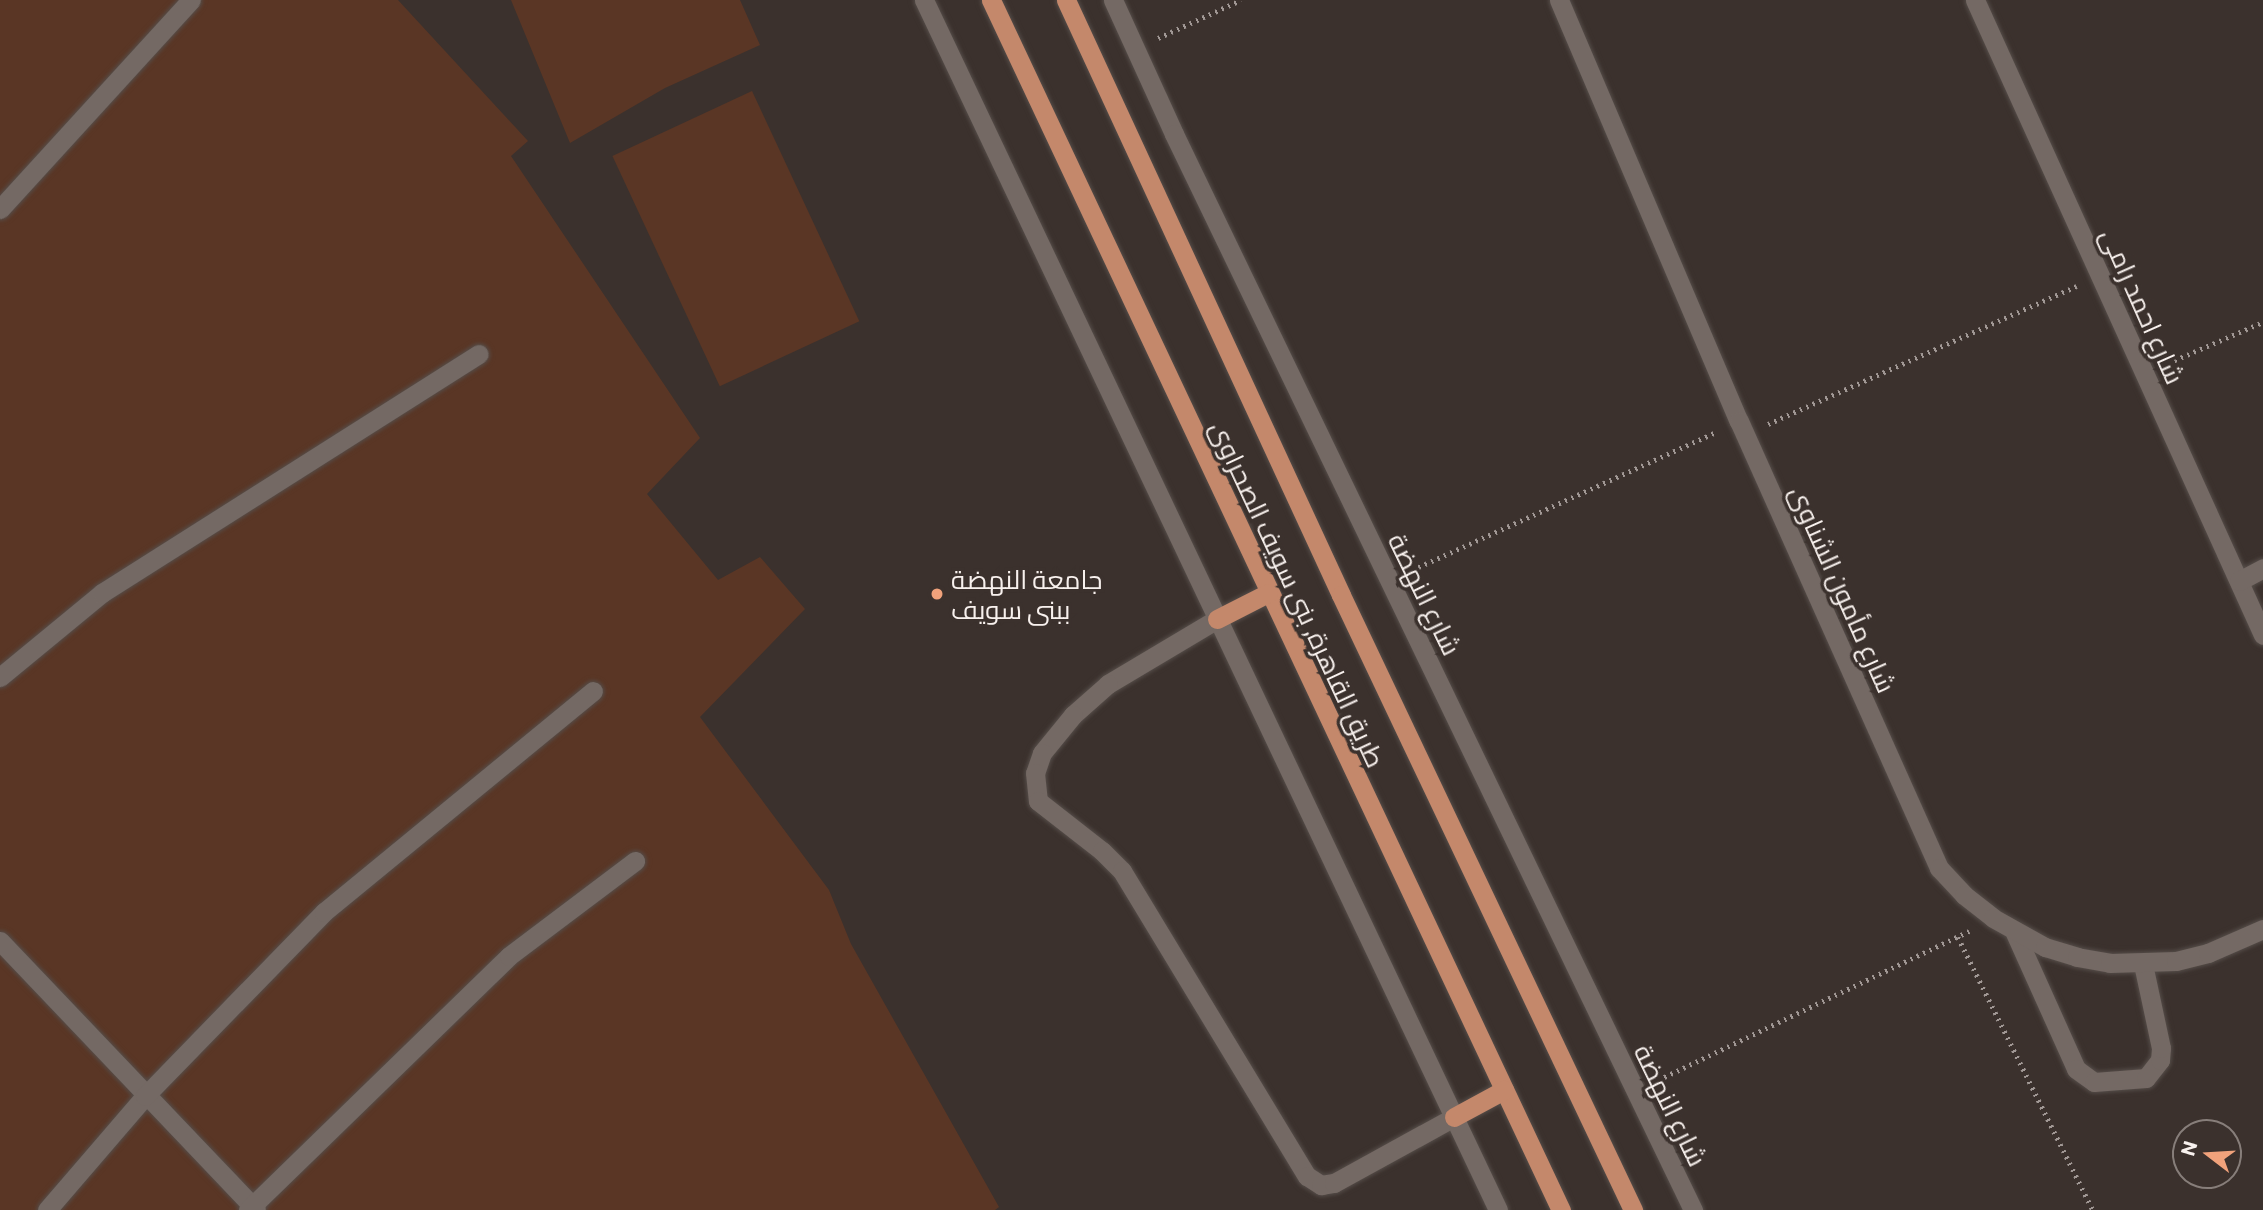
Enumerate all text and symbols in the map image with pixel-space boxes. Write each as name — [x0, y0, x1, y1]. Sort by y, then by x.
street label: شارع احمد رامى — [2095, 224, 2191, 388]
street label: طريق القاهرة, بنى سويف الصحراوى — [1204, 416, 1392, 772]
street label: شارع مأمون الشناوى — [1783, 481, 1903, 697]
street label: شارع النهضة — [1382, 528, 1468, 660]
place label: جامعة النهضة ببنى سويف — [951, 563, 1102, 624]
marker: جامعة النهضة ببنى سويف — [929, 586, 945, 602]
street label: شارع النهضة — [1628, 1039, 1714, 1171]
north arrow — [2172, 1119, 2242, 1189]
text: N — [2175, 1138, 2201, 1158]

